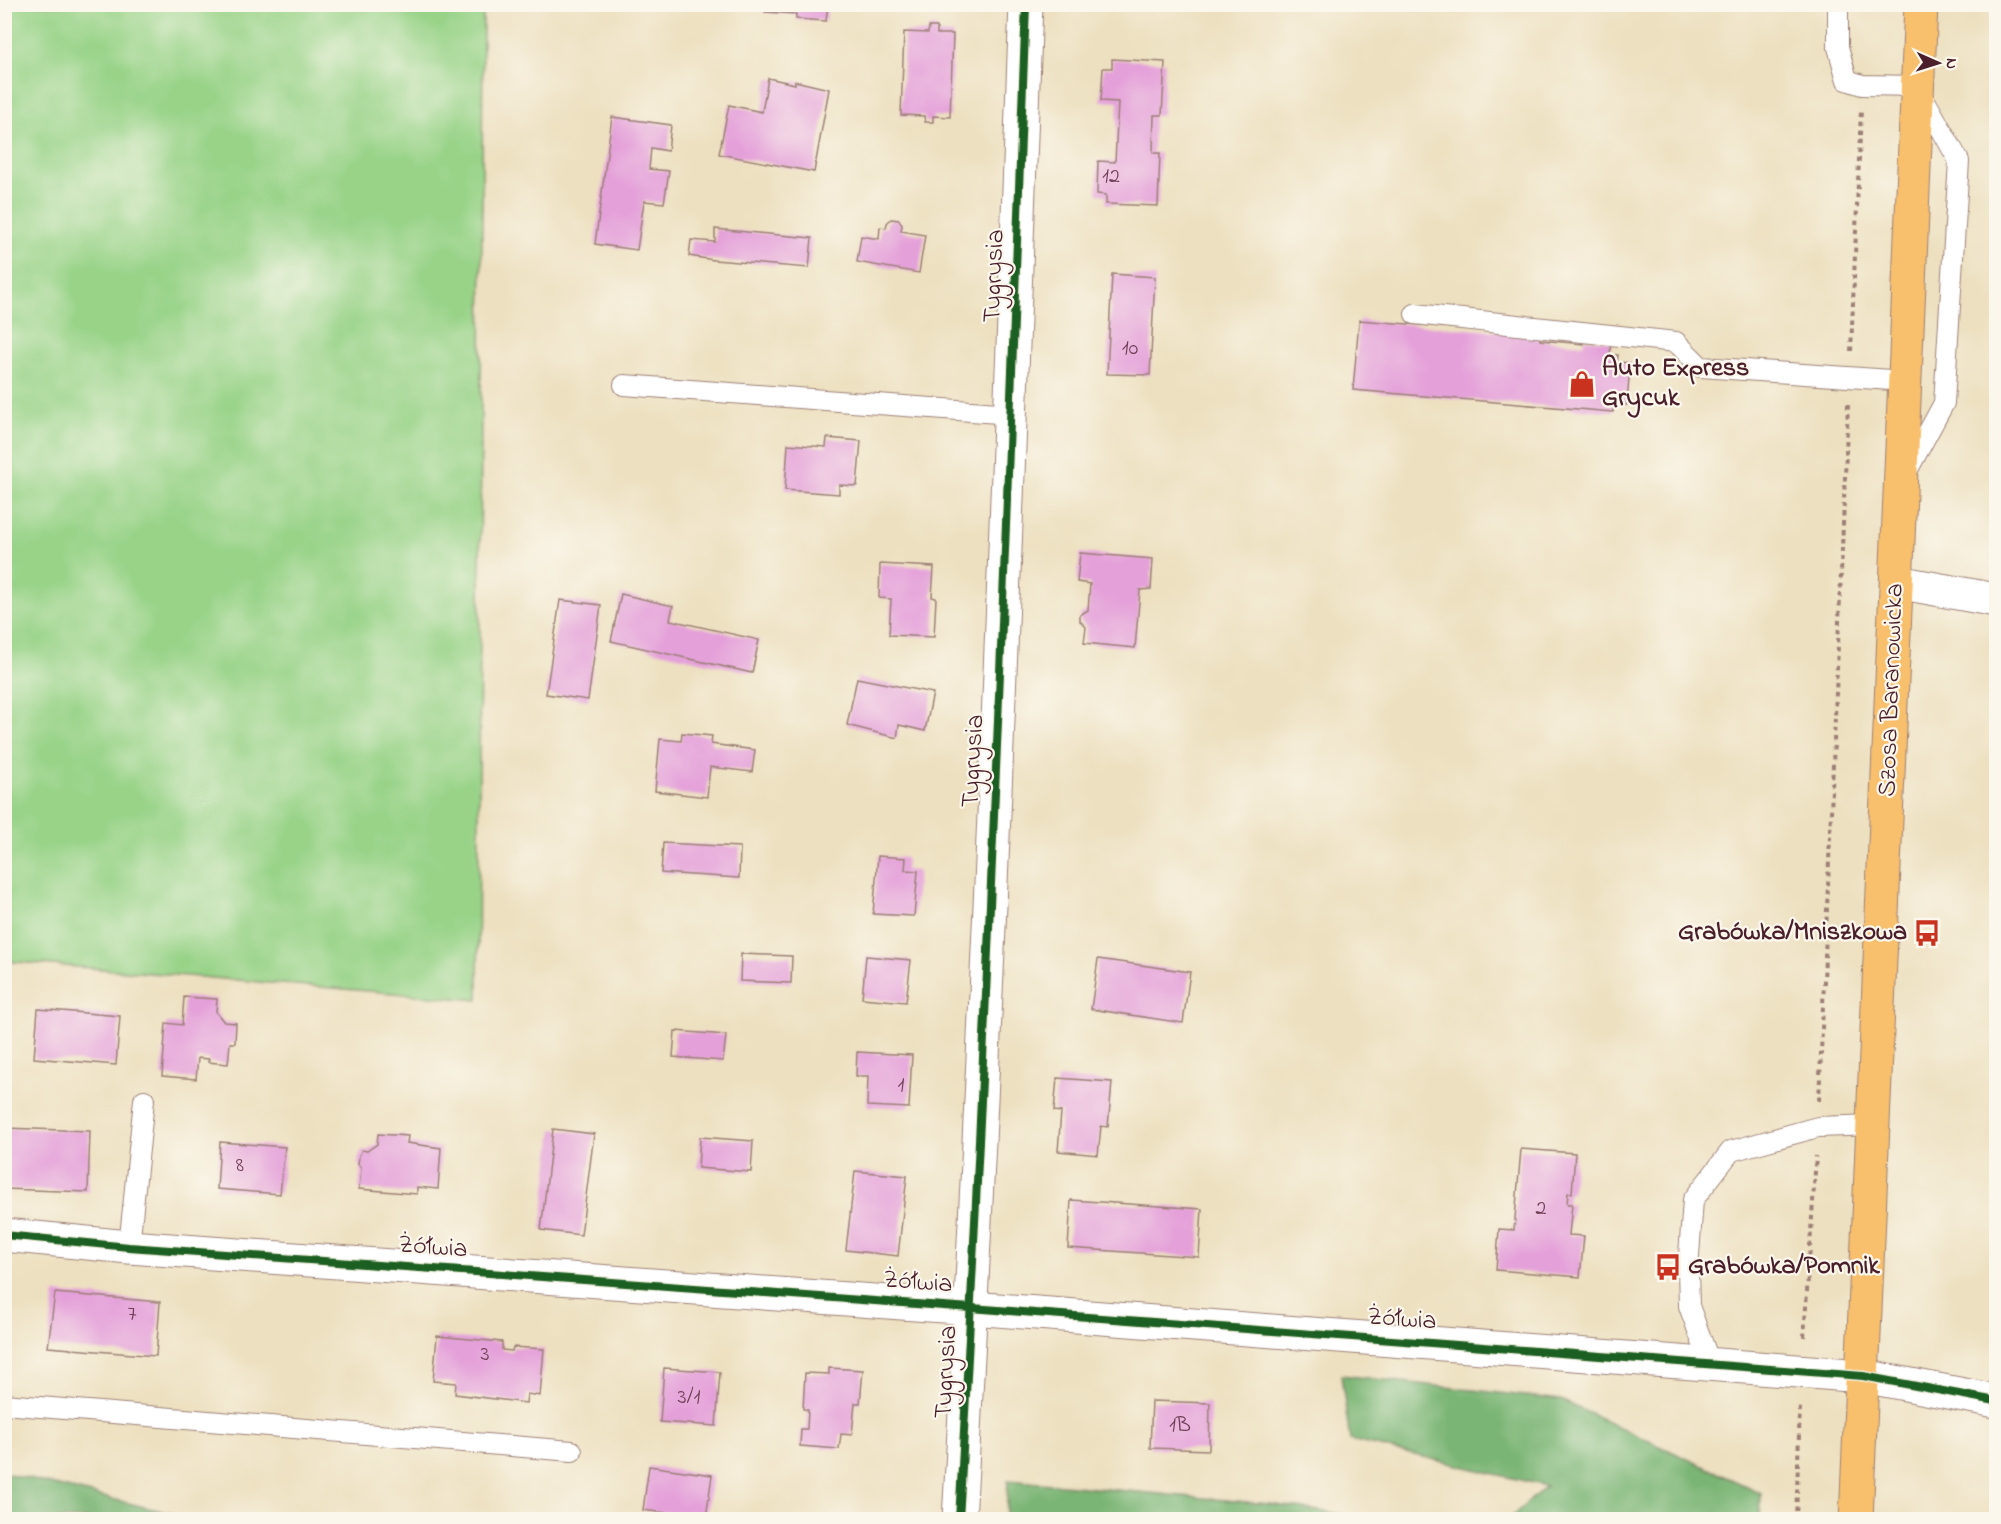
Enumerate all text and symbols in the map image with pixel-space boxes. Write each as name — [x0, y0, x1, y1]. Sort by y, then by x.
north arrow — [1908, 33, 1968, 93]
text: N — [1939, 58, 1963, 70]
house number: 12 — [1102, 161, 1120, 193]
street label: Tygrysia — [974, 229, 1016, 323]
house number: 10 — [1122, 333, 1138, 365]
place label: Auto Express Grycuk — [1602, 350, 1749, 418]
shop icon: Auto Express Grycuk — [1567, 369, 1597, 399]
street label: Szosa Baranowicka — [1869, 583, 1915, 797]
street label: Tygrysia — [953, 713, 995, 809]
place label: Grabówka/Mniszkowa — [1678, 914, 1907, 952]
bus stop icon: Grabówka/Mniszkowa — [1912, 918, 1942, 948]
house number: 1 — [898, 1070, 905, 1102]
house number: 8 — [236, 1150, 244, 1182]
house number: 2 — [1536, 1193, 1547, 1225]
street label: Żółwia — [397, 1227, 469, 1269]
place label: Grabówka/Pomnik — [1688, 1248, 1880, 1286]
bus stop icon: Grabówka/Pomnik — [1653, 1252, 1683, 1282]
street label: Żółwia — [882, 1262, 954, 1304]
house number: 7 — [127, 1299, 137, 1331]
street label: Żółwia — [1366, 1299, 1438, 1341]
street label: Tygrysia — [926, 1324, 968, 1420]
house number: 3 — [480, 1339, 490, 1371]
house number: 3/1 — [678, 1382, 700, 1414]
house number: 1B — [1169, 1410, 1191, 1442]

